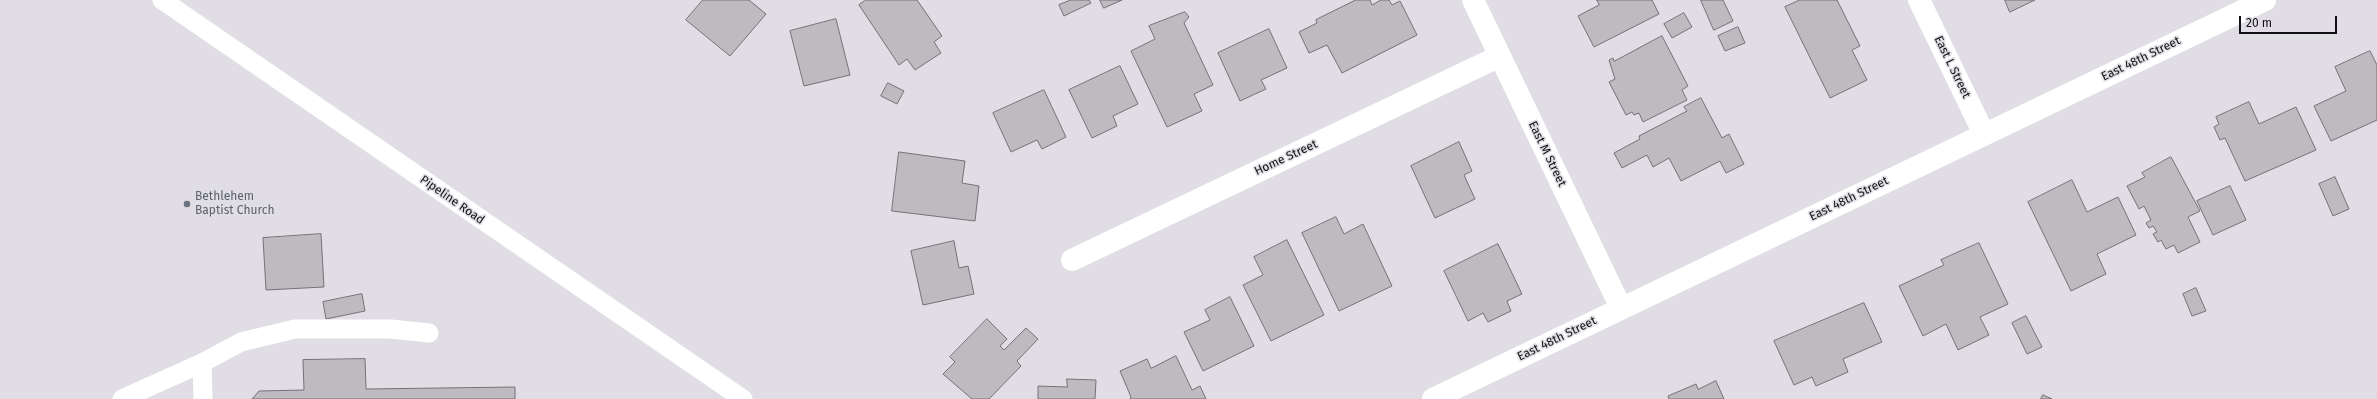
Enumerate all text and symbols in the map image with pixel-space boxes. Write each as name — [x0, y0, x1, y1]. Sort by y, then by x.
scale bar — [2241, 8, 2339, 34]
text: 20 m — [2246, 16, 2272, 30]
street label: East L Street — [1931, 34, 1973, 100]
street label: East 48th Street — [2099, 34, 2183, 84]
street label: East M Street — [1525, 119, 1569, 189]
street label: Home Street — [1252, 137, 1320, 179]
street label: Pipeline Road — [417, 172, 487, 228]
street label: East 48th Street — [1807, 174, 1891, 224]
place label: Bethlehem Baptist Church — [195, 190, 274, 218]
marker: Bethlehem Baptist Church — [182, 199, 192, 209]
street label: East 48th Street — [1515, 314, 1599, 364]

